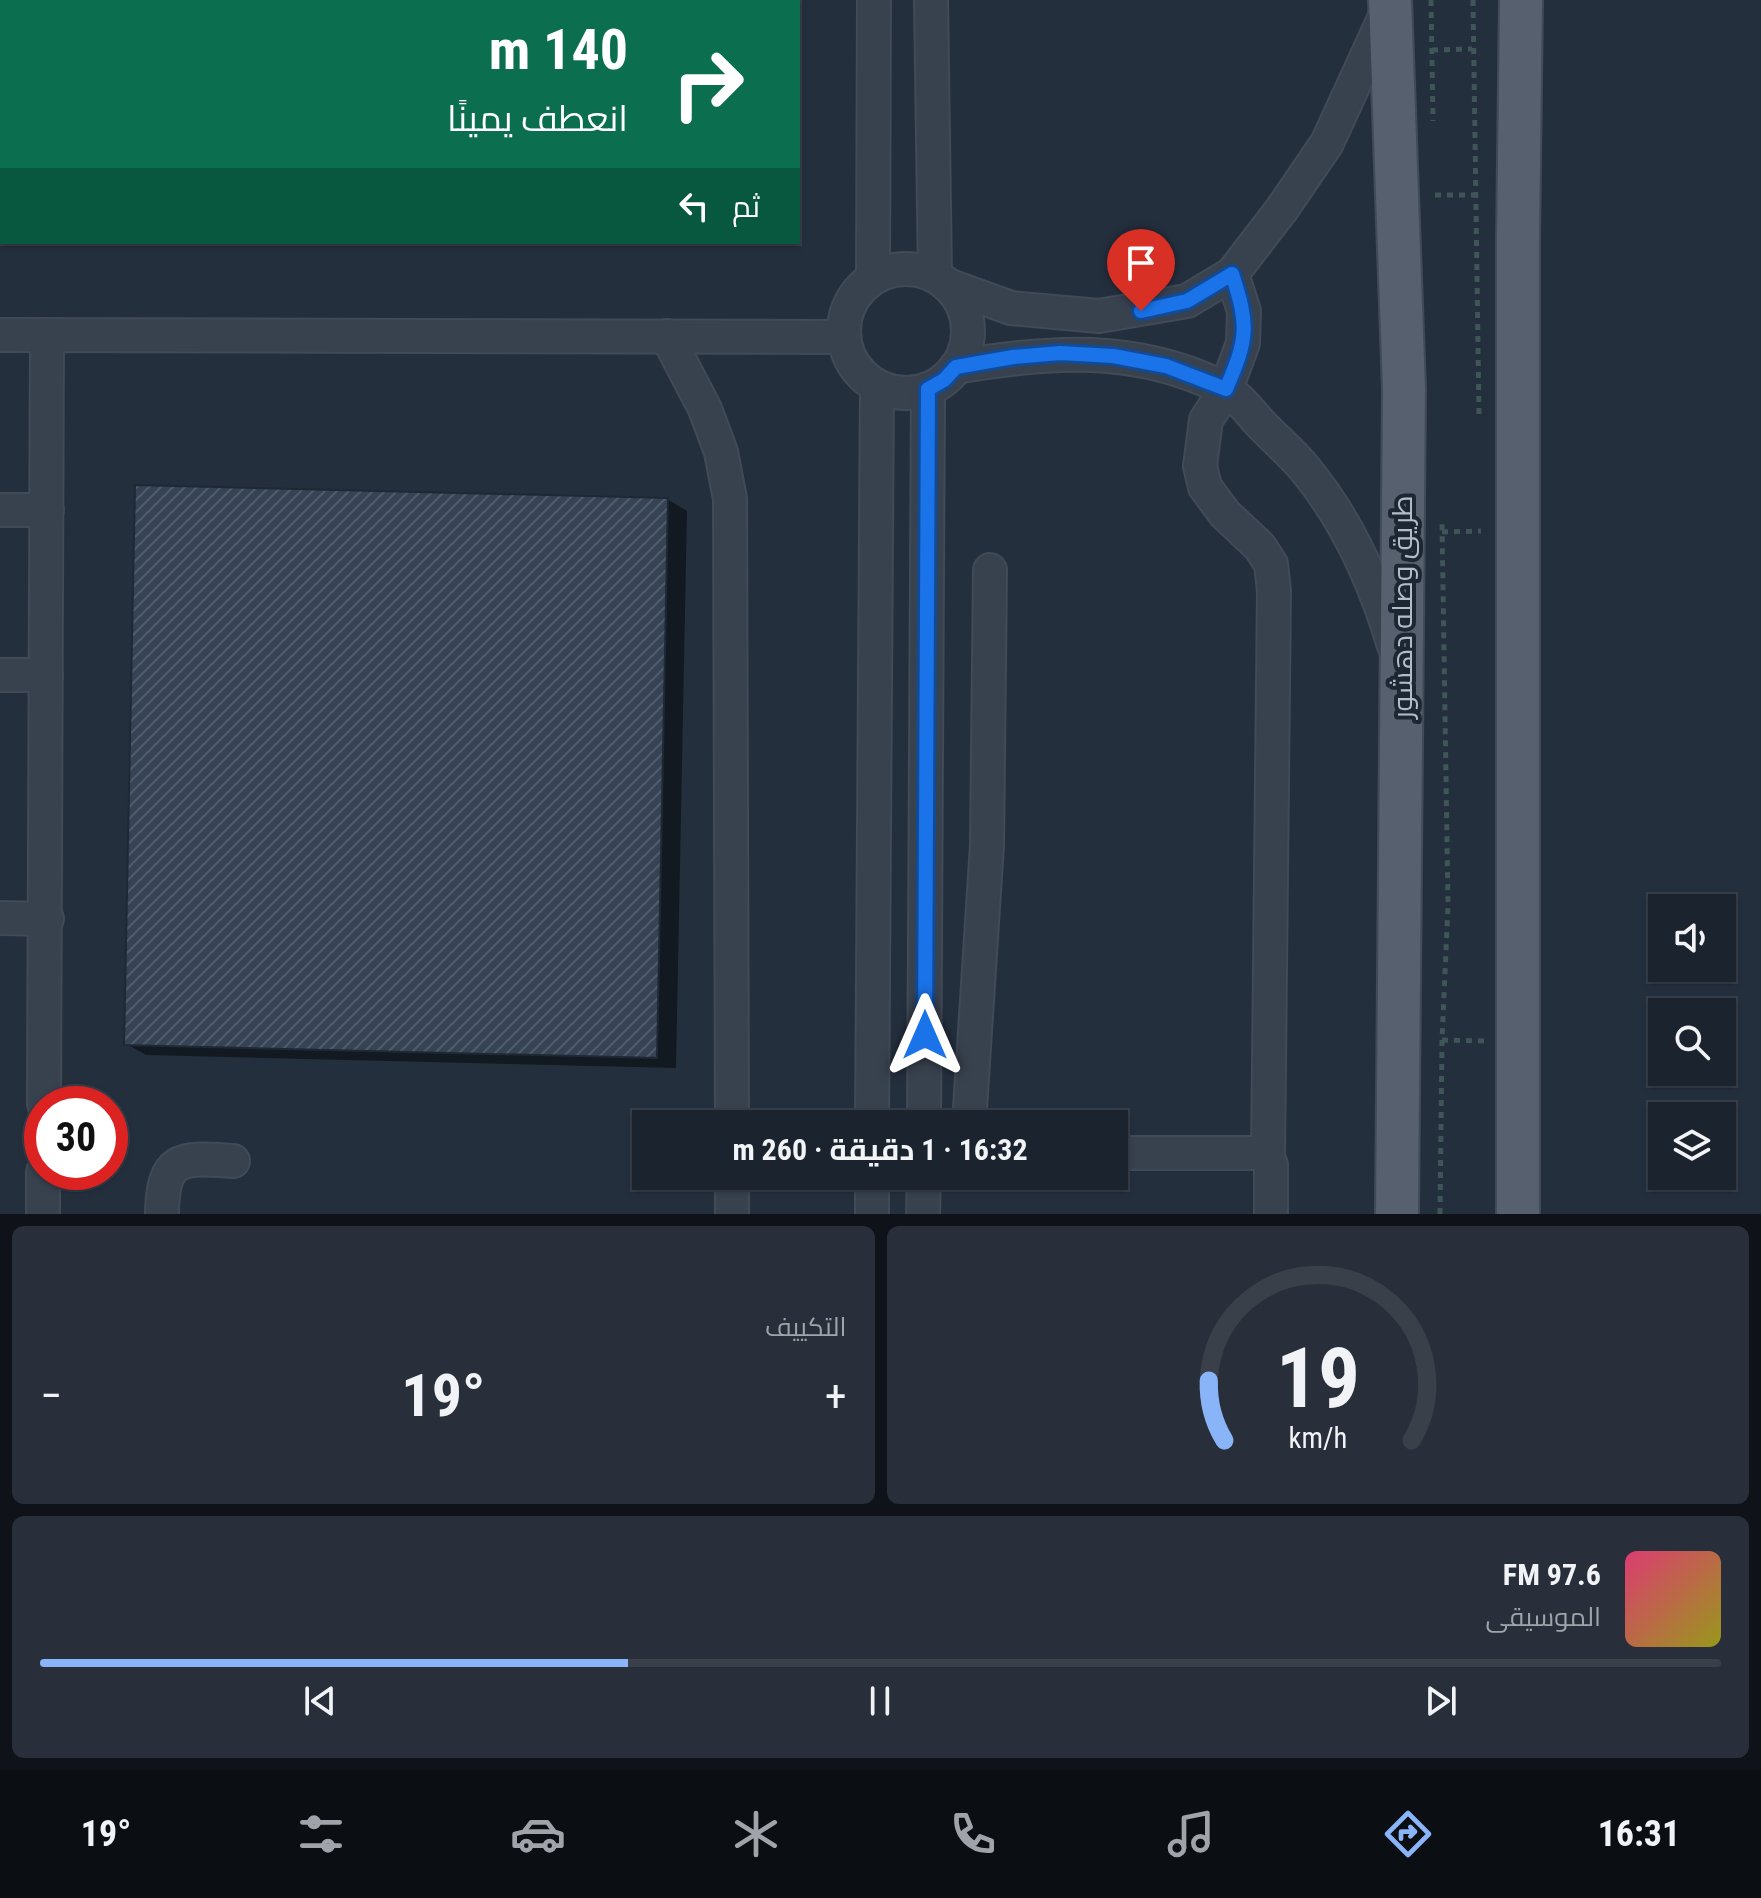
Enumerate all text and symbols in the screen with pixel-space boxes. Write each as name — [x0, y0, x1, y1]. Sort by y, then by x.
text: 140 m — [489, 17, 628, 83]
icon: right — [656, 32, 760, 136]
text: انعطف يمينًا — [447, 98, 628, 140]
icon: left — [672, 184, 716, 228]
text: ثم — [732, 189, 760, 224]
pin — [1107, 229, 1175, 311]
icon: arrive — [1119, 241, 1163, 285]
street label: طريق وصله دهشور — [1386, 495, 1419, 721]
map controls — [1648, 894, 1736, 1190]
button: sound — [1648, 894, 1736, 982]
position arrow — [883, 993, 967, 1077]
button: search — [1648, 998, 1736, 1086]
speed limit sign: 30 — [24, 1086, 128, 1190]
button: layers — [1648, 1102, 1736, 1190]
text: 16:32 · 1 دقيقة · 260 m — [732, 1132, 1028, 1167]
text: التكييف — [765, 1312, 847, 1342]
text: 19 — [1276, 1330, 1360, 1427]
text: 19° — [401, 1360, 485, 1431]
text: − — [40, 1370, 62, 1422]
text: + — [825, 1370, 847, 1422]
text: km/h — [1288, 1421, 1347, 1455]
text: 97.6 FM — [1503, 1557, 1601, 1592]
text: الموسيقى — [1486, 1602, 1601, 1632]
icon: previous — [298, 1679, 342, 1723]
icon: pause — [858, 1679, 902, 1723]
icon: next — [1419, 1679, 1463, 1723]
icon: filters — [293, 1806, 349, 1862]
icon: car — [510, 1806, 566, 1862]
icon: climate — [728, 1806, 784, 1862]
icon: phone — [945, 1806, 1001, 1862]
icon: music — [1163, 1806, 1219, 1862]
icon: directions — [1380, 1806, 1436, 1862]
text: 19° — [81, 1813, 131, 1855]
text: 16:31 — [1598, 1813, 1680, 1855]

